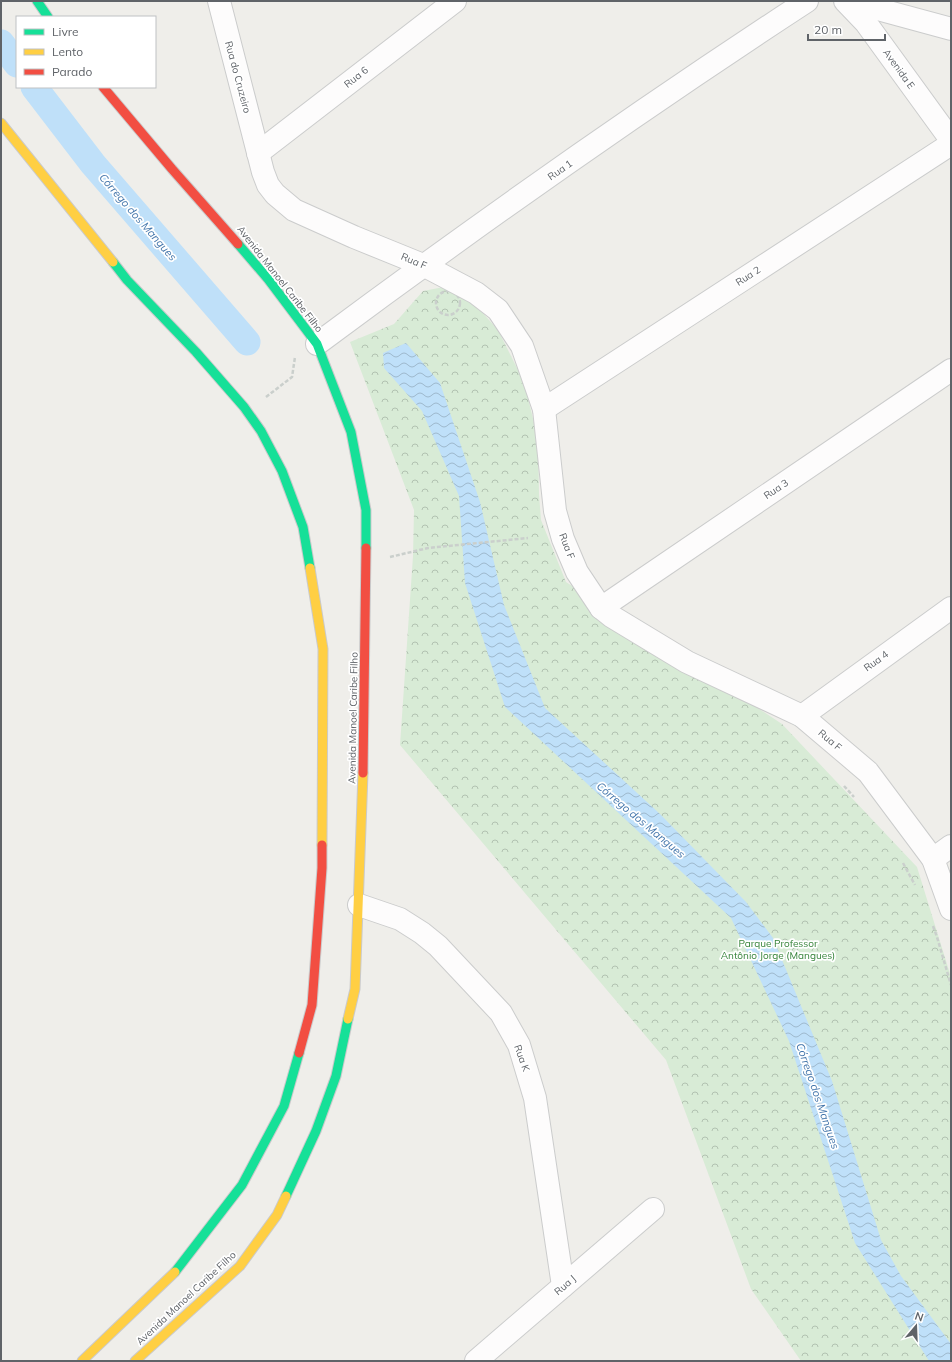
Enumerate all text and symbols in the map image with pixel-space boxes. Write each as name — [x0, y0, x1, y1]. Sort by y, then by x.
legend — [16, 16, 156, 88]
scale bar — [808, 16, 885, 42]
text: 20 m — [814, 22, 842, 37]
text: Livre — [52, 24, 79, 39]
street label: Rua do Cruzeiro — [222, 40, 254, 115]
text: Lento — [52, 44, 83, 59]
street label: Avenida E — [880, 46, 918, 92]
street label: Rua 6 — [341, 63, 371, 91]
text: Parado — [52, 64, 92, 79]
street label: Rua 1 — [545, 157, 575, 183]
water label: Córrego dos Mangues — [96, 170, 180, 264]
street label: Avenida Manoel Caribe Filho — [234, 223, 326, 335]
street label: Rua F — [399, 250, 429, 272]
street label: Rua 2 — [733, 263, 763, 289]
street label: Rua 3 — [761, 476, 791, 502]
street label: Rua F — [556, 531, 578, 561]
street label: Rua 4 — [861, 648, 891, 674]
street label: Avenida Manoel Caribe Filho — [345, 652, 361, 784]
street label: Rua F — [816, 726, 845, 754]
water label: Córrego dos Mangues — [594, 779, 689, 861]
park label: Parque Professor Antônio Jorge (Mangues) — [721, 937, 835, 962]
water label: Córrego dos Mangues — [793, 1041, 843, 1151]
street label: Rua K — [511, 1043, 533, 1074]
street label: Avenida Manoel Caribe Filho — [133, 1248, 239, 1348]
street label: Rua J — [551, 1272, 579, 1298]
north arrow — [896, 1306, 936, 1346]
text: N — [913, 1309, 925, 1325]

